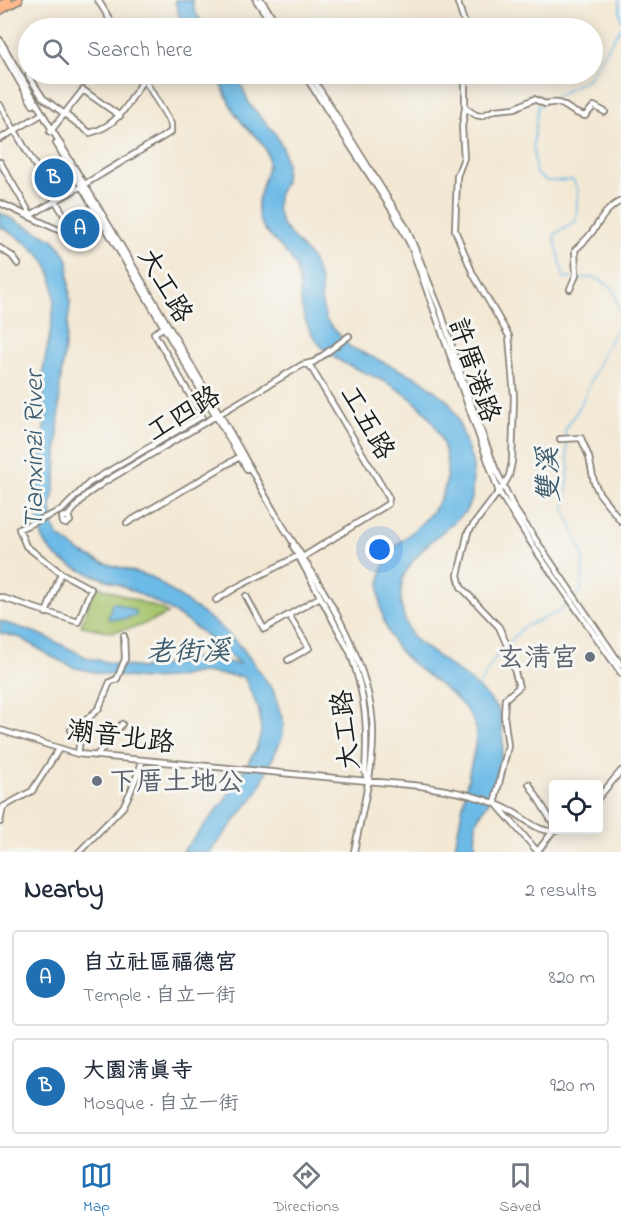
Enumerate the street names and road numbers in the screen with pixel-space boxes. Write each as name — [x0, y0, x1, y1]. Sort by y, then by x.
street label: 大工路 — [127, 241, 201, 331]
street label: 許厝港路 — [437, 313, 509, 428]
street label: 工四路 — [140, 378, 229, 453]
street label: 工五路 — [329, 378, 403, 468]
street label: 大工路 — [324, 687, 371, 772]
street label: 潮音北路 — [65, 713, 177, 764]

